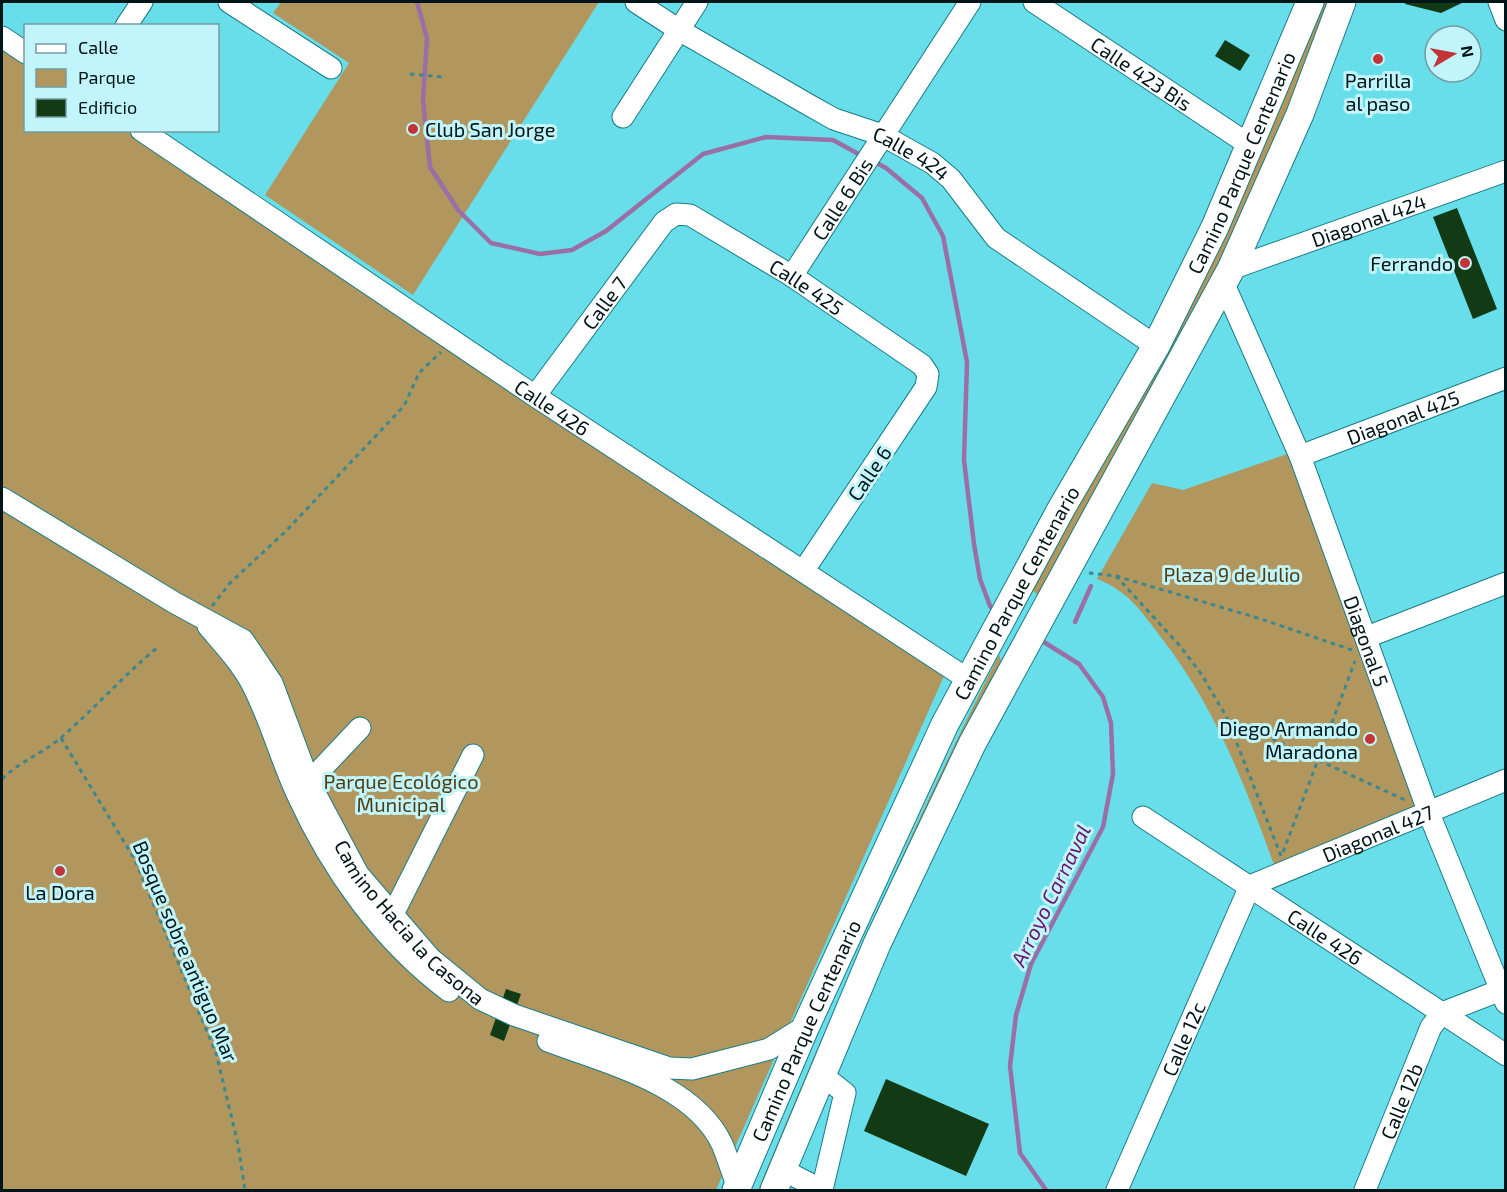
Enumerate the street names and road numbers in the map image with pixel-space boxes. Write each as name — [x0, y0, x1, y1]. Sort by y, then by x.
street label: Calle 423 Bis — [1086, 31, 1197, 115]
street label: Camino Parque Centenario — [1182, 48, 1300, 278]
street label: Calle 424 — [870, 121, 955, 185]
street label: Calle 6 Bis — [807, 153, 878, 244]
street label: Diagonal 424 — [1308, 189, 1429, 251]
street label: Calle 425 — [765, 253, 848, 320]
street label: Calle 7 — [577, 272, 632, 334]
street label: Calle 426 — [510, 374, 594, 440]
street label: Diagonal 425 — [1343, 385, 1463, 449]
street label: Calle 6 — [842, 441, 896, 505]
street label: Camino Parque Centenario — [948, 481, 1084, 704]
street label: Diagonal 5 — [1339, 592, 1394, 690]
street label: Diagonal 427 — [1319, 799, 1437, 867]
street label: Camino Hacia la Casona — [330, 836, 490, 1010]
street label: Bosque sobre antiguo Mar — [128, 837, 244, 1065]
street label: Calle 426 — [1283, 903, 1367, 970]
street label: Camino Parque Centenario — [746, 916, 865, 1145]
street label: Calle 12c — [1156, 998, 1210, 1080]
street label: Calle 12b — [1375, 1059, 1427, 1143]

